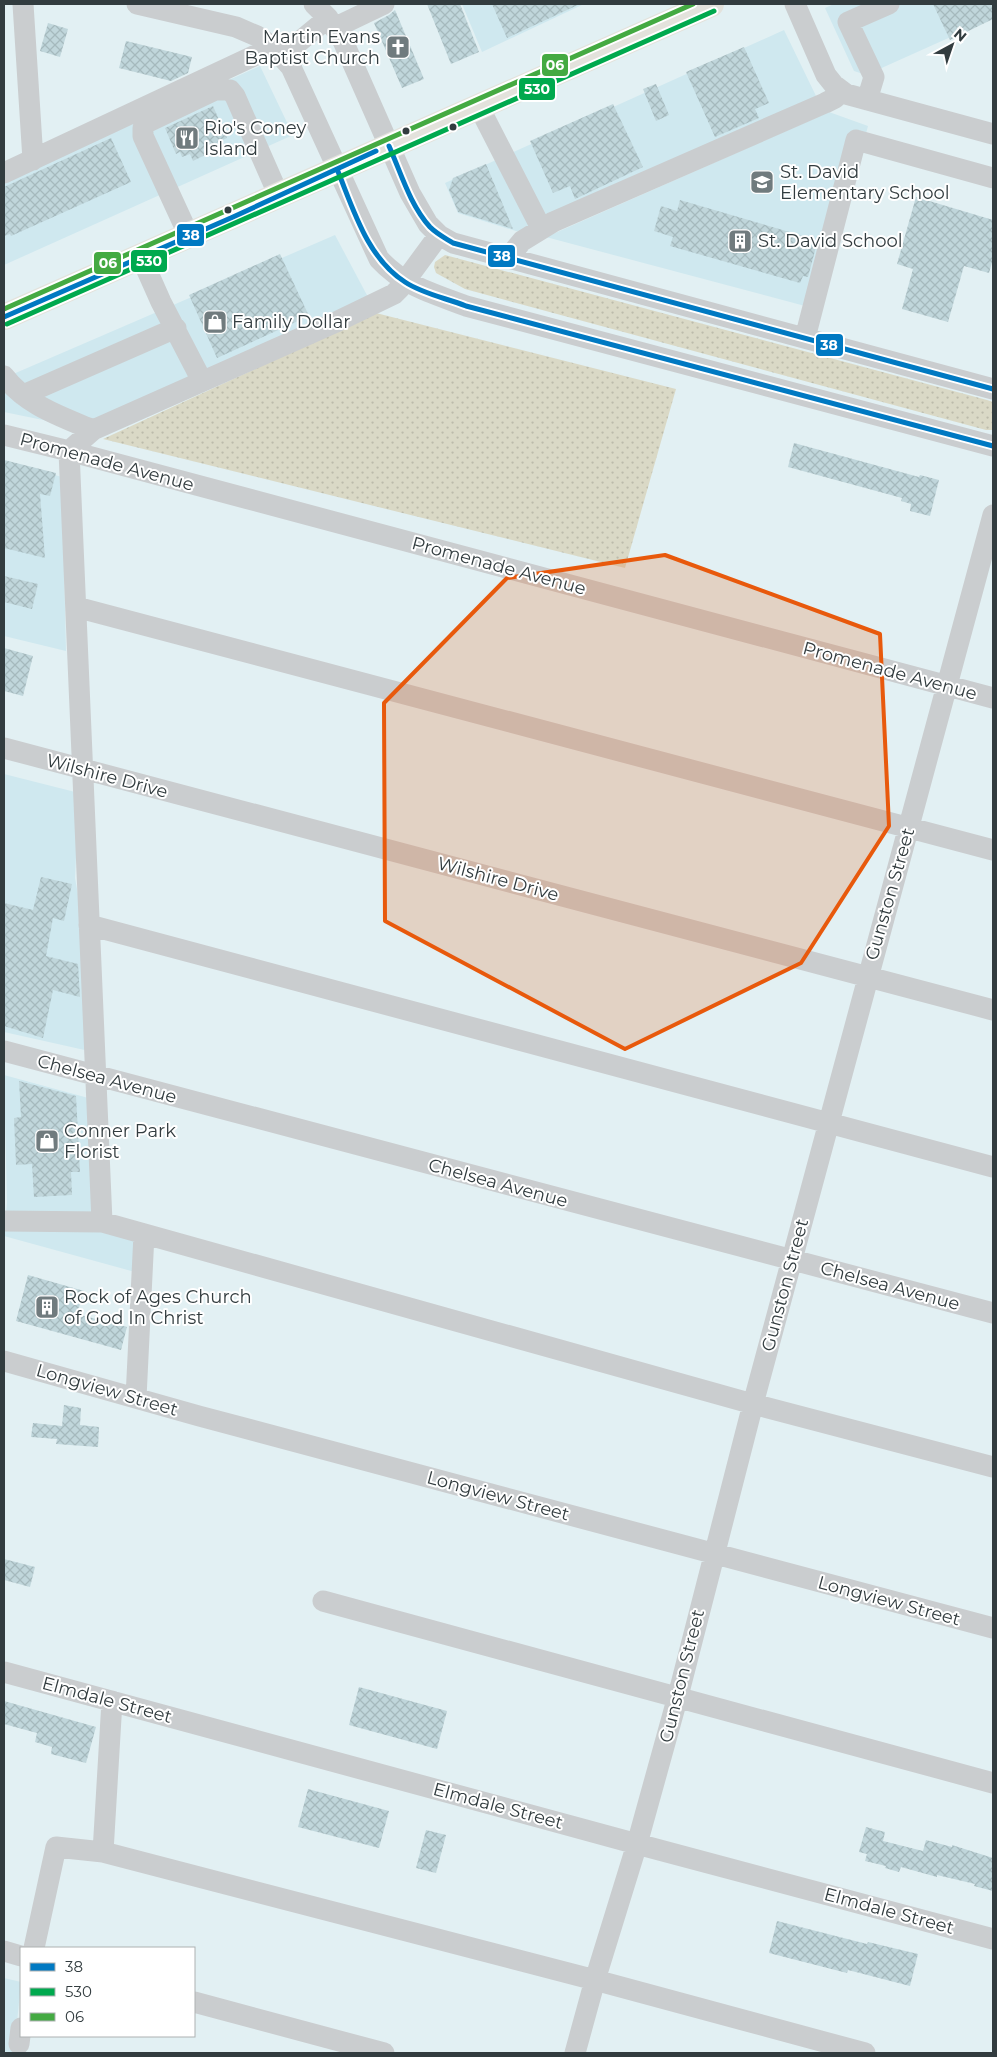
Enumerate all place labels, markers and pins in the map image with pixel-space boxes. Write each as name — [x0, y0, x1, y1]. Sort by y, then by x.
place label: Martin Evans Baptist Church — [244, 26, 380, 69]
church icon: Martin Evans Baptist Church — [385, 34, 411, 60]
place label: Rio's Coney Island — [204, 117, 307, 160]
unlabelled marker — [448, 122, 458, 132]
restaurant icon: Rio's Coney Island — [174, 125, 200, 151]
unlabelled marker — [401, 126, 411, 136]
place label: St. David Elementary School — [780, 161, 950, 204]
school or university icon: St. David Elementary School — [749, 169, 775, 195]
unlabelled marker — [223, 205, 233, 215]
building icon: St. David School — [727, 228, 753, 254]
place label: St. David School — [758, 230, 903, 252]
shop icon: Family Dollar — [202, 309, 228, 335]
place label: Family Dollar — [232, 311, 351, 333]
place label: Conner Park Florist — [64, 1120, 176, 1163]
shop icon: Conner Park Florist — [34, 1128, 60, 1154]
place label: Rock of Ages Church of God In Christ — [64, 1286, 252, 1329]
building icon: Rock of Ages Church of God In Christ — [34, 1294, 60, 1320]

